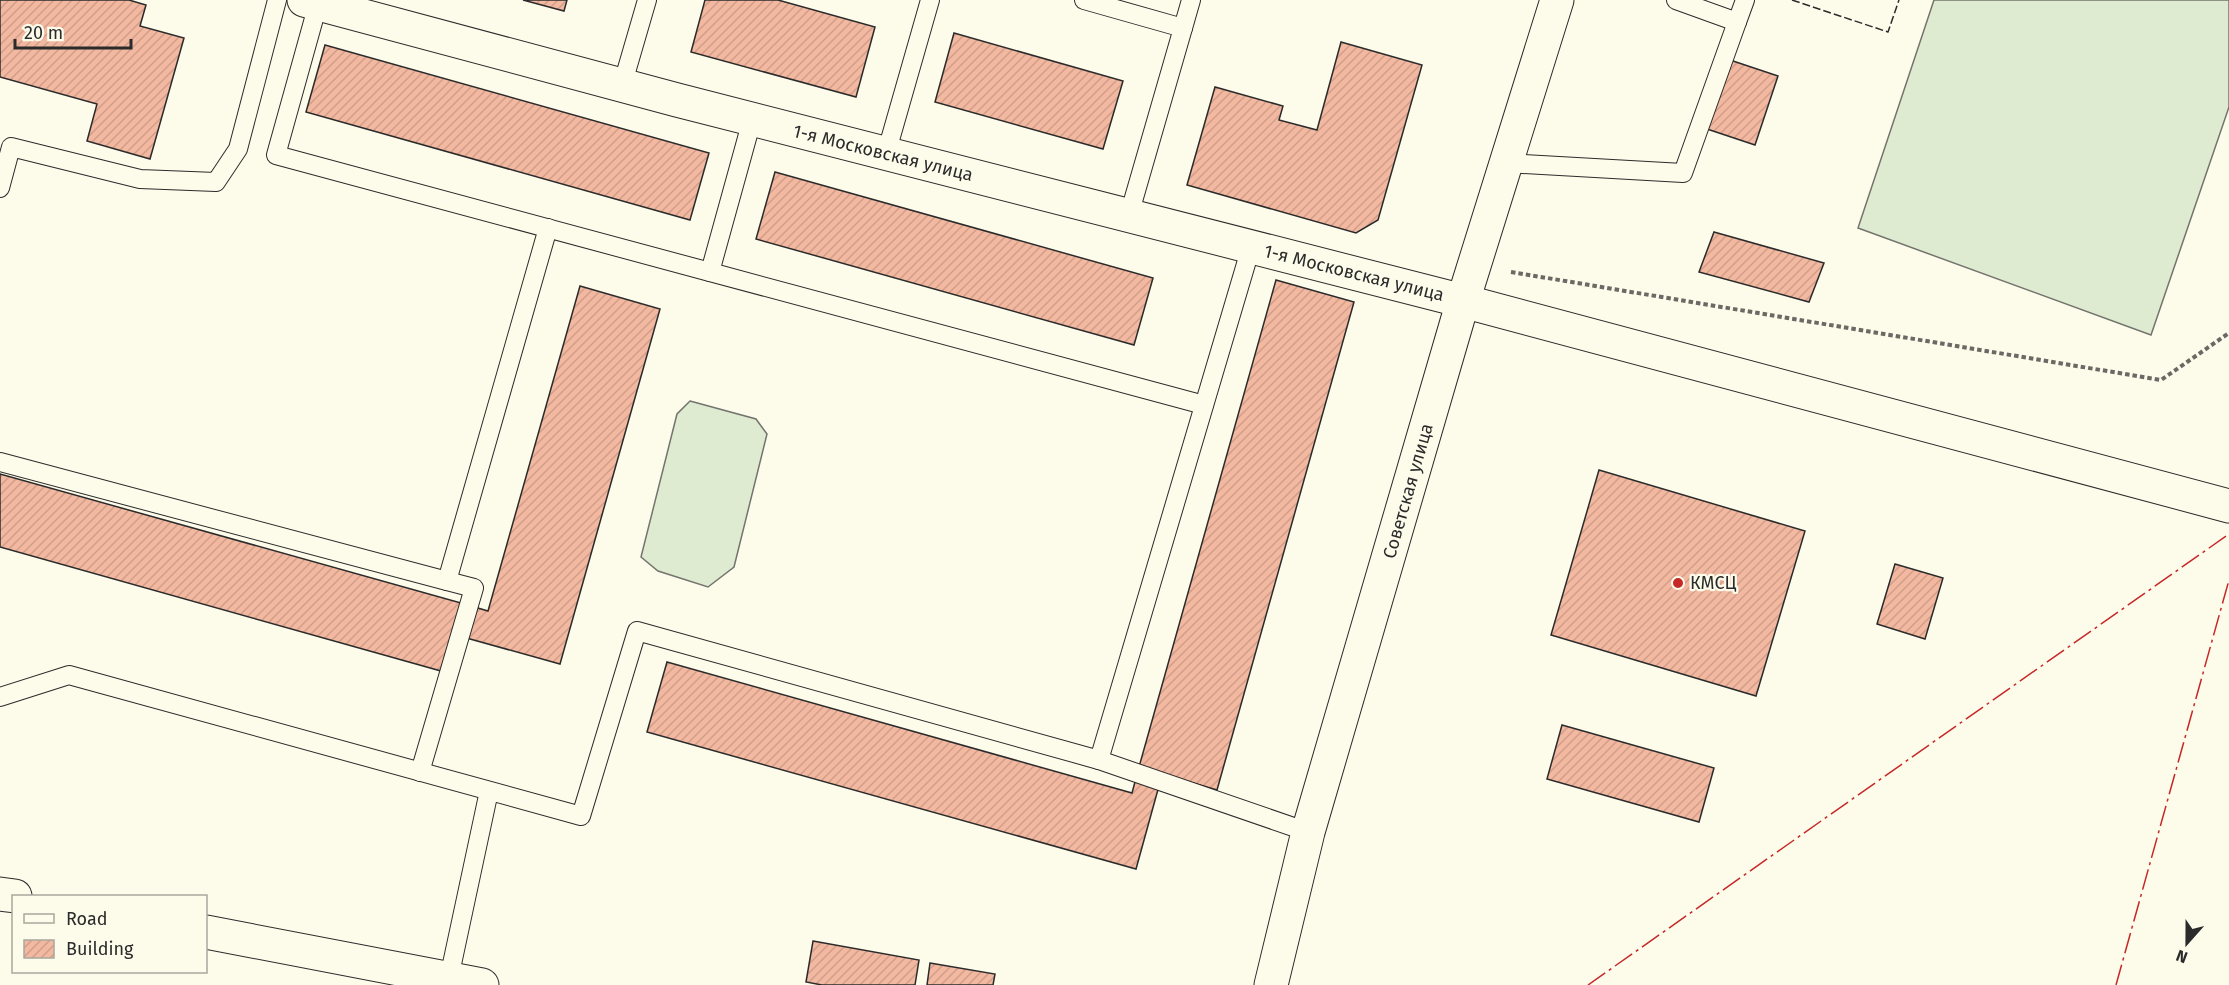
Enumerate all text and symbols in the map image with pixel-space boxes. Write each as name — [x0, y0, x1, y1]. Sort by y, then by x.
scale bar — [15, 12, 130, 50]
text: 20 m — [24, 22, 63, 44]
street label: 1-я Московская улица — [791, 120, 975, 186]
street label: 1-я Московская улица — [1262, 240, 1446, 306]
street label: Советская улица — [1378, 421, 1438, 561]
place label: КМСЦ — [1690, 572, 1737, 594]
marker: КМСЦ — [1671, 576, 1685, 590]
legend — [12, 895, 207, 973]
text: Road — [66, 908, 108, 930]
north arrow — [2157, 913, 2217, 973]
text: Building — [66, 938, 134, 960]
text: N — [2173, 946, 2190, 967]

